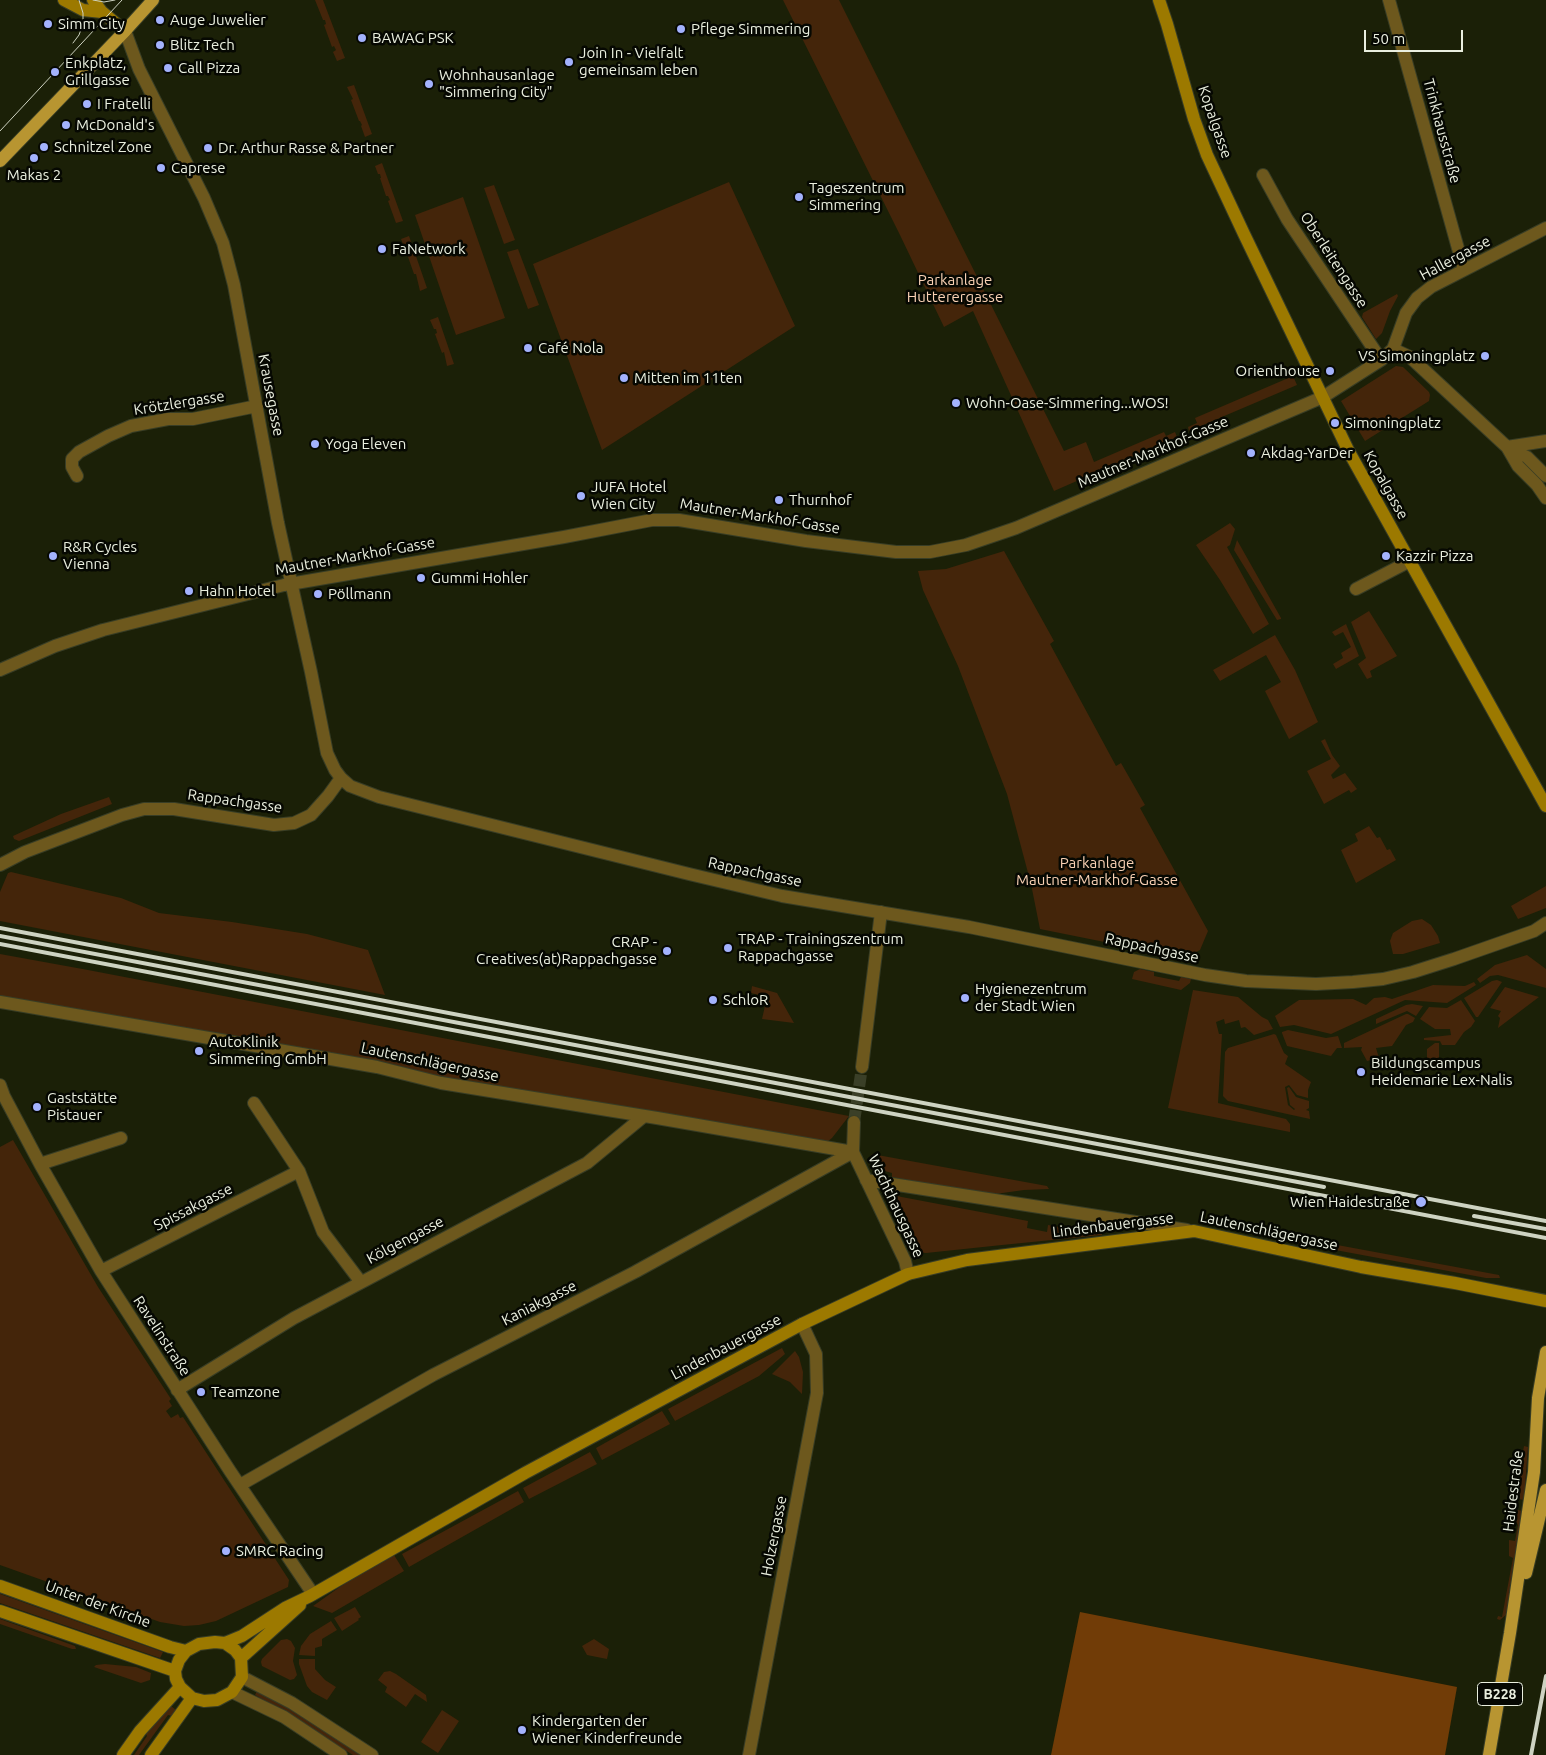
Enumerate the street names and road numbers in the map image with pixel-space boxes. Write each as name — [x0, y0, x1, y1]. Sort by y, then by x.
street label: Trinkhausstraße — [1419, 77, 1465, 185]
street label: Kopalgasse — [1194, 83, 1236, 161]
street label: Oberleitengasse — [1296, 209, 1372, 311]
street label: Hallergasse — [1417, 232, 1493, 284]
street label: Krausegasse — [254, 352, 288, 438]
street label: Krötzlergasse — [132, 387, 226, 419]
street label: Mautner-Markhof-Gasse — [1075, 412, 1231, 492]
street label: Kopalgasse — [1360, 448, 1412, 522]
street label: Mautner-Markhof-Gasse — [679, 494, 841, 538]
street label: Mautner-Markhof-Gasse — [274, 533, 436, 579]
street label: Rappachgasse — [186, 785, 284, 817]
street label: Rappachgasse — [706, 853, 804, 891]
street label: Rappachgasse — [1103, 929, 1201, 967]
street label: Lautenschlägergasse — [359, 1039, 501, 1085]
street label: Wachthausgasse — [864, 1152, 928, 1260]
street label: Spissakgasse — [151, 1179, 235, 1235]
street label: Lautenschlägergasse — [1198, 1208, 1340, 1254]
street label: Lindenbauergasse — [1051, 1209, 1175, 1241]
street label: Kölgengasse — [363, 1212, 447, 1268]
street label: Kaniakgasse — [499, 1276, 579, 1330]
street label: Ravelinstraße — [129, 1293, 195, 1379]
street label: Lindenbauergasse — [668, 1310, 784, 1384]
street label: Haidestraße — [1499, 1449, 1527, 1533]
street label: Holzergasse — [757, 1494, 791, 1578]
street label: Unter der Kirche — [43, 1577, 153, 1631]
road number: B228 — [1478, 1682, 1522, 1706]

